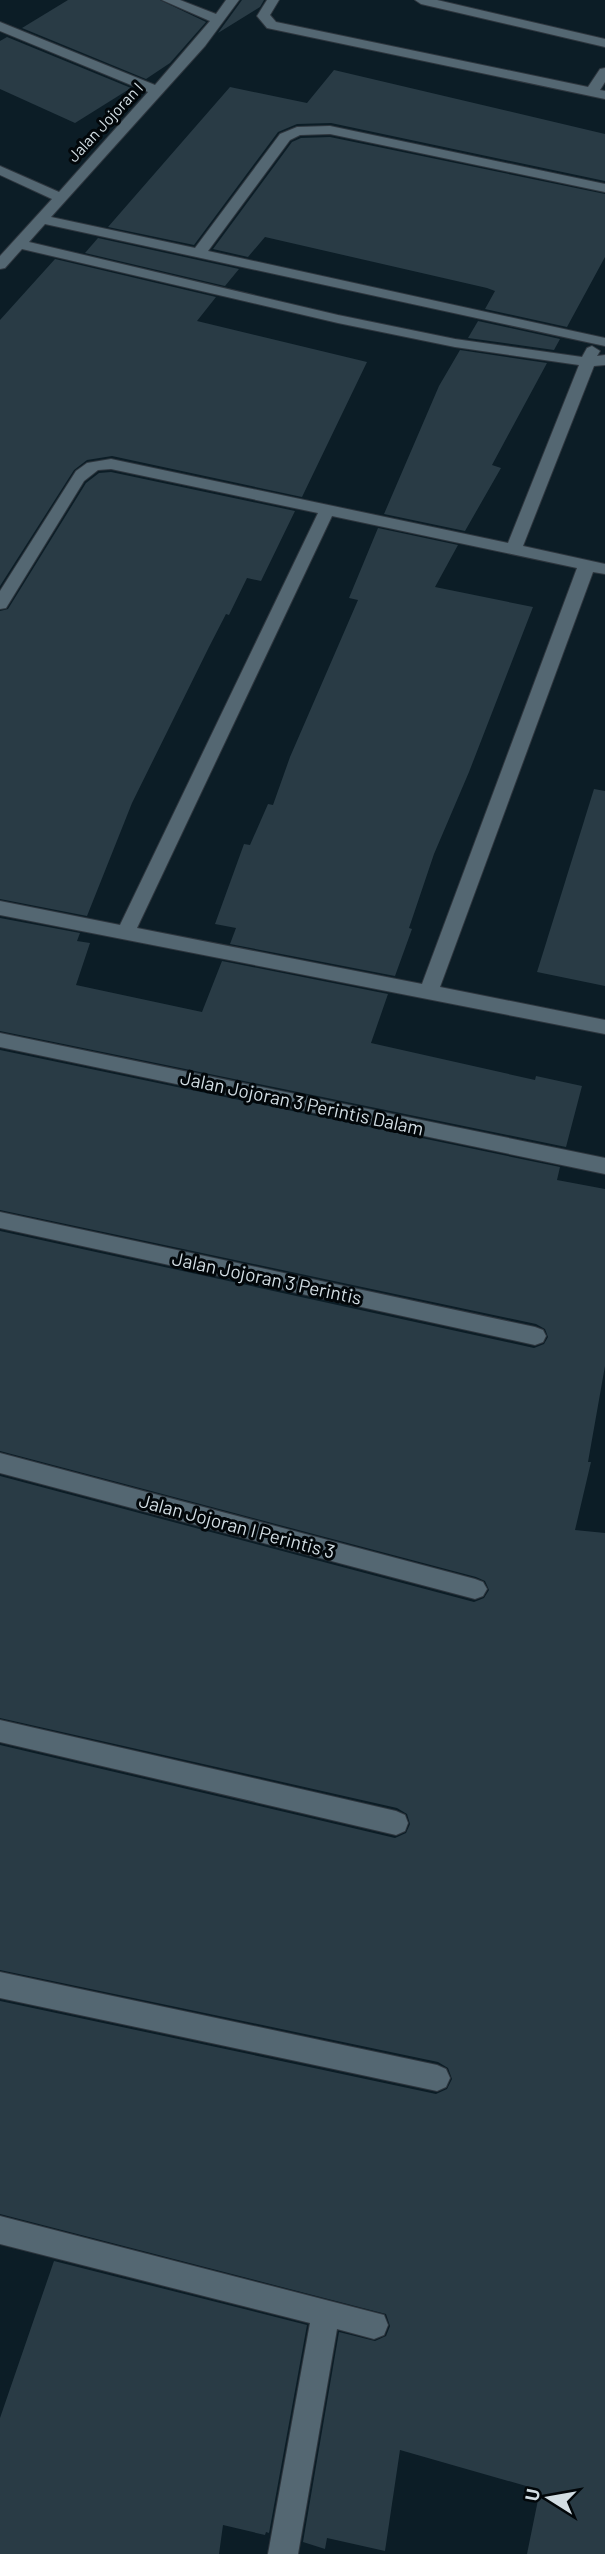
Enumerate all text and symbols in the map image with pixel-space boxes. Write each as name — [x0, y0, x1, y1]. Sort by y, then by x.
street label: Jalan Jojoran I — [63, 78, 146, 165]
street label: Jalan Jojoran 3 Perintis Dalam — [178, 1065, 426, 1140]
street label: Jalan Jojoran 3 Perintis — [170, 1246, 364, 1309]
street label: Jalan Jojoran I Perintis 3 — [137, 1488, 338, 1563]
north arrow — [514, 2463, 584, 2533]
text: U — [519, 2487, 544, 2503]

